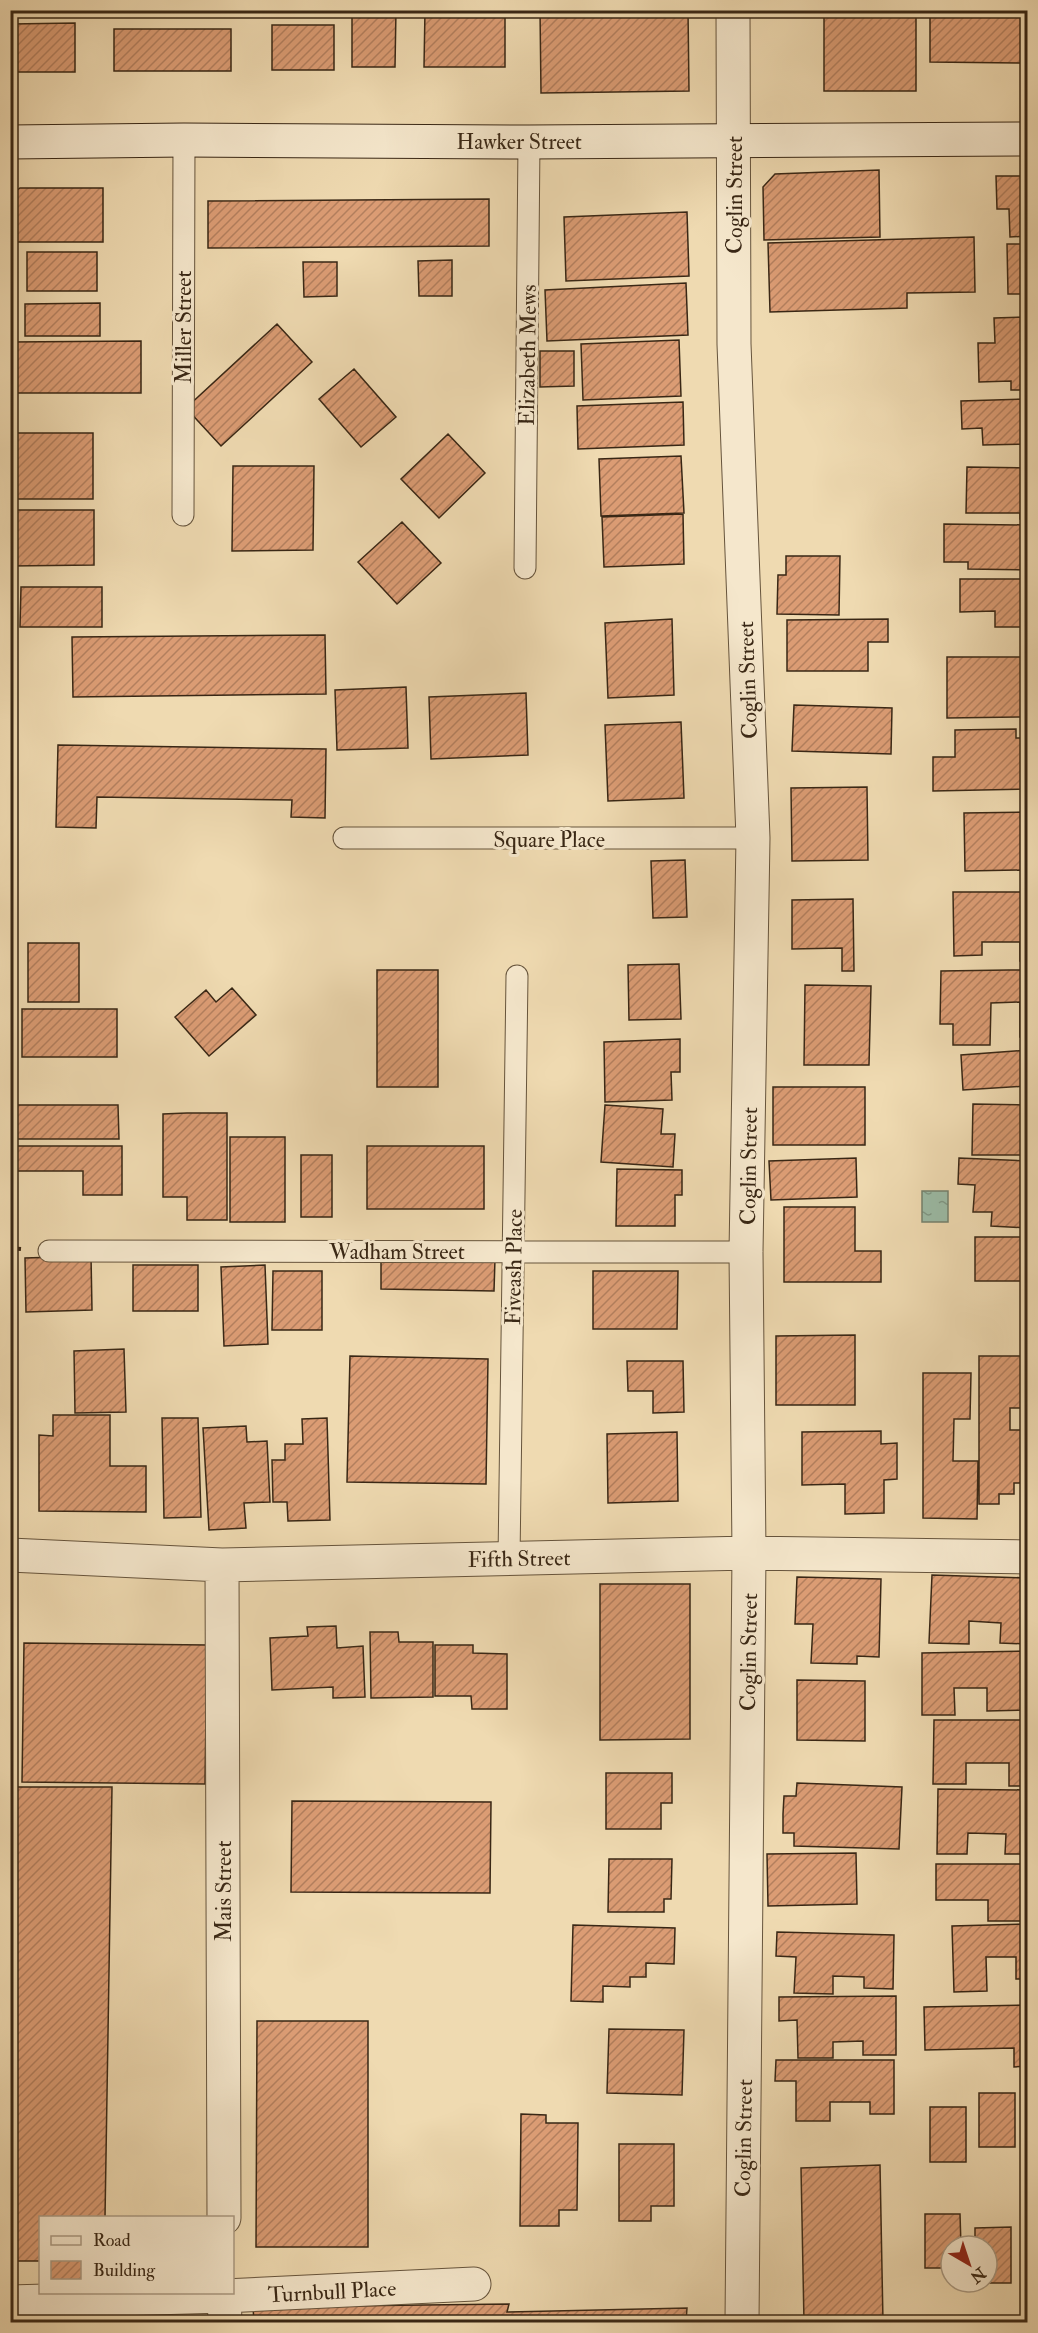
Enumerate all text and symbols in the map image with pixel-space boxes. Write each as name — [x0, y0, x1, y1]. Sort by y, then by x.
street label: Hawker Street — [456, 128, 582, 156]
street label: Coglin Street — [721, 136, 749, 254]
street label: Miller Street — [170, 270, 198, 384]
street label: Elizabeth Mews — [513, 284, 543, 426]
street label: Coglin Street — [732, 620, 764, 739]
street label: Square Place — [493, 826, 605, 854]
street label: Coglin Street — [734, 1107, 764, 1225]
street label: Fiveash Place — [499, 1209, 529, 1325]
street label: Wadham Street — [328, 1238, 465, 1266]
street label: Fifth Street — [467, 1544, 571, 1574]
street label: Coglin Street — [734, 1593, 764, 1711]
street label: Mais Street — [210, 1840, 238, 1942]
street label: Coglin Street — [729, 2079, 759, 2197]
legend — [39, 2216, 234, 2294]
text: Road — [93, 2229, 131, 2252]
north arrow — [939, 2234, 999, 2294]
text: Building — [93, 2259, 156, 2282]
text: N — [965, 2262, 990, 2288]
street label: Turnbull Place — [267, 2275, 397, 2309]

